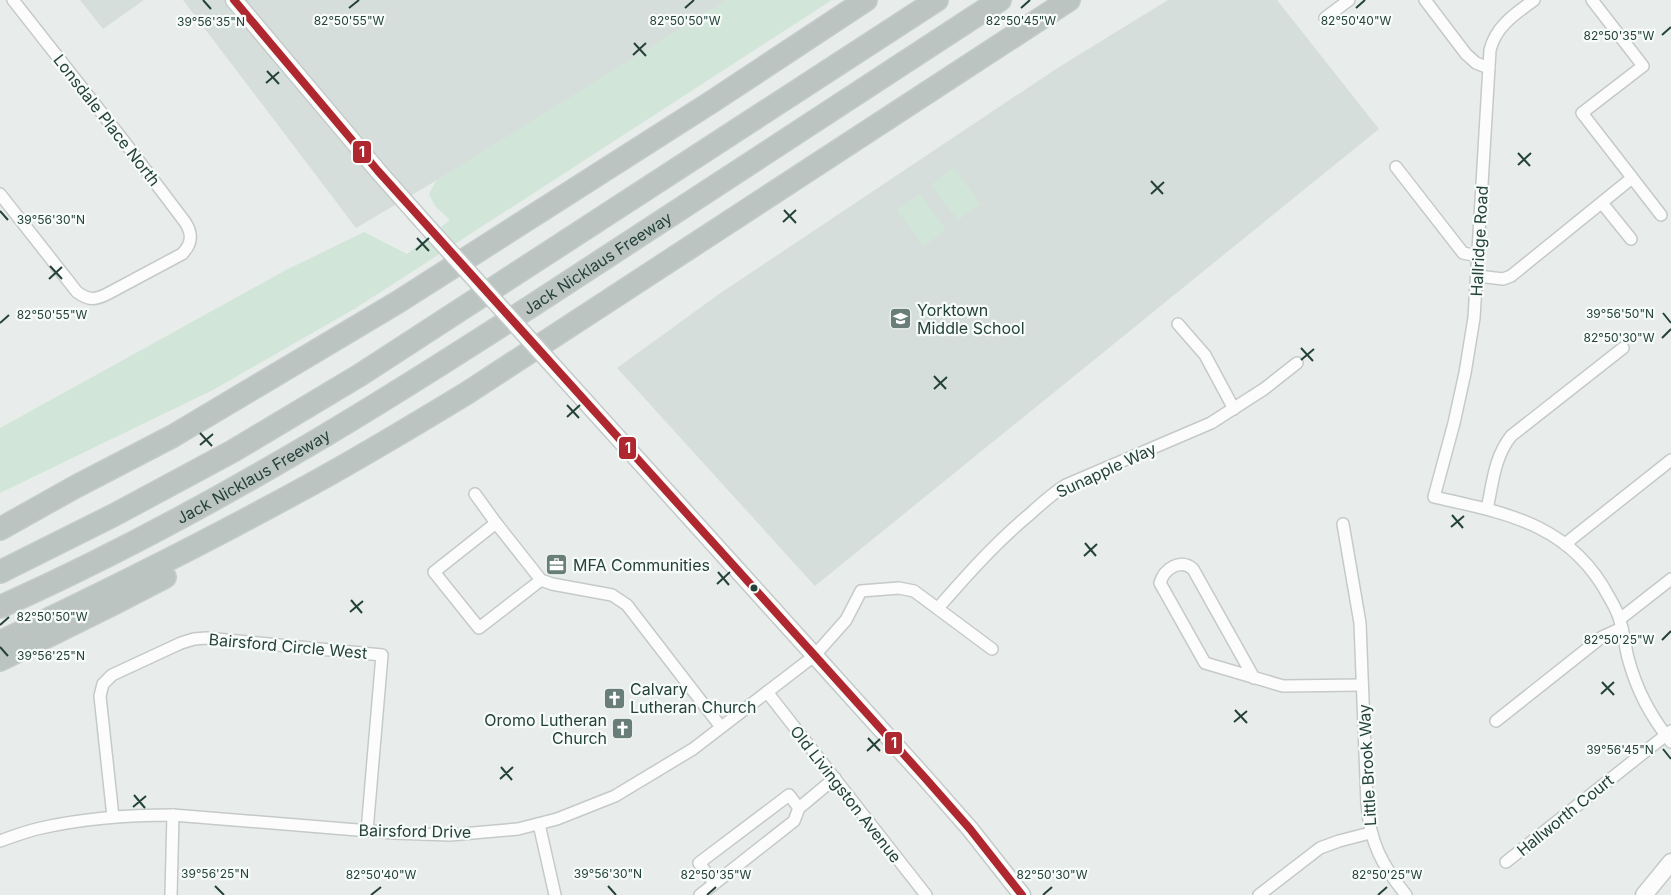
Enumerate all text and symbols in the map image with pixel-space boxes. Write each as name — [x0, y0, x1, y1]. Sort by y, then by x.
text: 82°50'55"W — [314, 13, 385, 28]
text: 82°50'50"W — [650, 13, 721, 28]
text: 82°50'45"W — [986, 13, 1056, 28]
text: 82°50'40"W — [1321, 13, 1391, 28]
text: 39°56'35"N — [177, 14, 245, 29]
text: 82°50'35"W — [1584, 28, 1655, 43]
street label: Lonsdale Place North — [49, 50, 165, 190]
line badge: 1 — [352, 140, 372, 164]
text: 1 — [359, 143, 365, 160]
street label: Hallridge Road — [1466, 185, 1492, 297]
street label: Jack Nicklaus Freeway — [519, 207, 676, 319]
text: 39°56'30"N — [17, 212, 85, 227]
place label: Yorktown Middle School — [917, 300, 1025, 338]
text: 39°56'50"N — [1586, 306, 1654, 321]
text: 82°50'55"W — [17, 307, 88, 322]
school or university icon: Yorktown Middle School — [889, 307, 913, 331]
text: 82°50'30"W — [1583, 330, 1655, 345]
street label: Jack Nicklaus Freeway — [173, 425, 334, 528]
line badge: 1 — [618, 436, 637, 460]
street label: Sunapple Way — [1053, 438, 1159, 502]
text: 1 — [625, 439, 631, 456]
office icon: MFA Communities — [545, 553, 569, 577]
place label: MFA Communities — [573, 555, 710, 575]
unlabelled marker — [749, 583, 759, 593]
text: 82°50'50"W — [17, 609, 88, 624]
street label: Bairsford Circle West — [208, 629, 368, 663]
text: 82°50'25"W — [1584, 632, 1655, 647]
text: 39°56'25"N — [17, 648, 85, 663]
place label: Calvary Lutheran Church — [630, 679, 756, 717]
church icon: Calvary Lutheran Church — [602, 686, 626, 710]
street label: Little Brook Way — [1354, 704, 1380, 826]
place label: Oromo Lutheran Church — [484, 710, 607, 748]
church icon: Oromo Lutheran Church — [611, 717, 635, 741]
street label: Old Livingston Avenue — [786, 721, 906, 867]
line badge: 1 — [884, 731, 903, 755]
text: 1 — [891, 734, 897, 751]
text: 39°56'45"N — [1586, 742, 1654, 757]
street label: Hallworth Court — [1513, 770, 1617, 860]
street label: Bairsford Drive — [359, 820, 471, 842]
text: 39°56'25"N — [181, 866, 249, 881]
text: 39°56'30"N — [574, 866, 642, 881]
text: 82°50'40"W — [346, 867, 416, 882]
text: 82°50'35"W — [681, 867, 752, 882]
text: 82°50'30"W — [1016, 867, 1088, 882]
text: 82°50'25"W — [1352, 867, 1423, 882]

